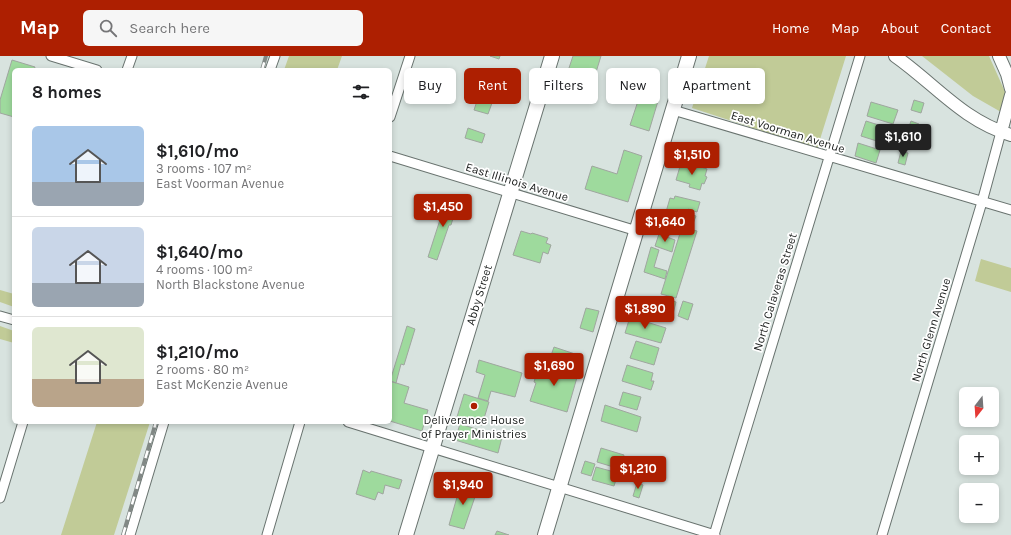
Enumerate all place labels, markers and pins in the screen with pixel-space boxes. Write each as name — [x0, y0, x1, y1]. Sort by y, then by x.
pin: $1,610 — [870, 124, 936, 158]
pin: $1,510 — [659, 142, 725, 176]
pin: $1,450 — [410, 194, 476, 228]
pin: $1,640 — [632, 209, 698, 243]
pin: $1,890 — [612, 296, 678, 330]
pin: $1,690 — [521, 353, 587, 387]
marker: Deliverance House of Prayer Ministries — [469, 401, 479, 411]
place label: Deliverance House of Prayer Ministries — [421, 413, 527, 441]
pin: $1,210 — [605, 456, 671, 490]
pin: $1,940 — [430, 472, 496, 506]

